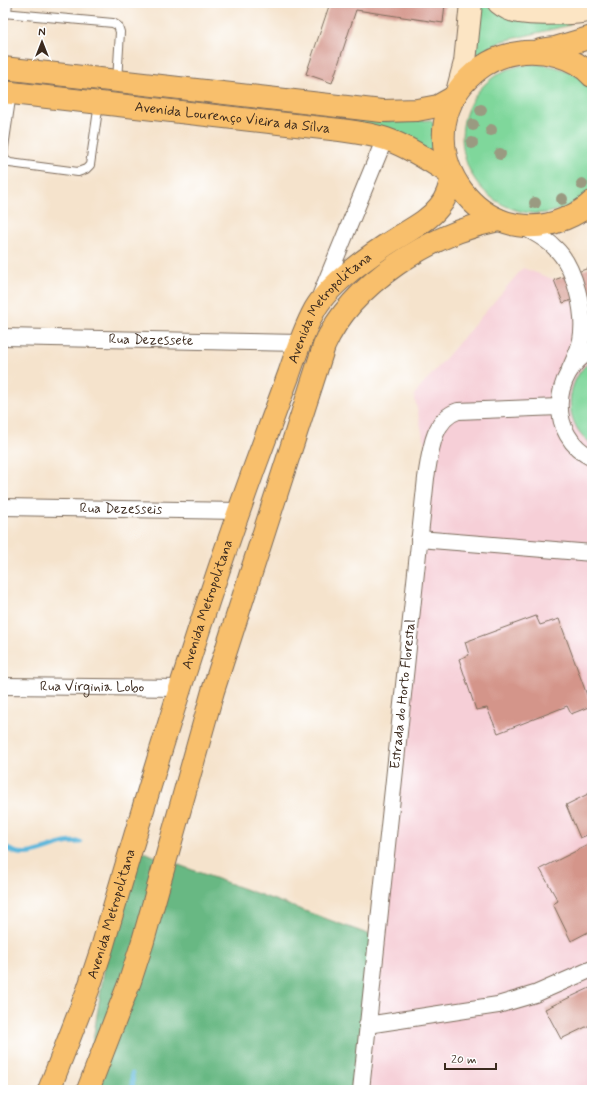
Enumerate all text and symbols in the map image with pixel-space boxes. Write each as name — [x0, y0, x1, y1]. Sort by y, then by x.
north arrow — [22, 22, 62, 62]
text: N — [38, 26, 46, 40]
street label: Avenida Lourenço Vieira da Silva — [134, 98, 331, 138]
street label: Avenida Metropolitana — [284, 248, 376, 366]
street label: Rua Dezessete — [108, 330, 194, 350]
street label: Rua Dezesseis — [79, 499, 162, 519]
street label: Avenida Metropolitana — [178, 537, 237, 671]
street label: Estrada do Horto Florestal — [386, 618, 420, 770]
street label: Rua Virginia Lobo — [40, 677, 145, 697]
street label: Avenida Metropolitana — [83, 846, 140, 981]
scale bar — [445, 1045, 496, 1071]
text: 20 m — [451, 1052, 477, 1068]

